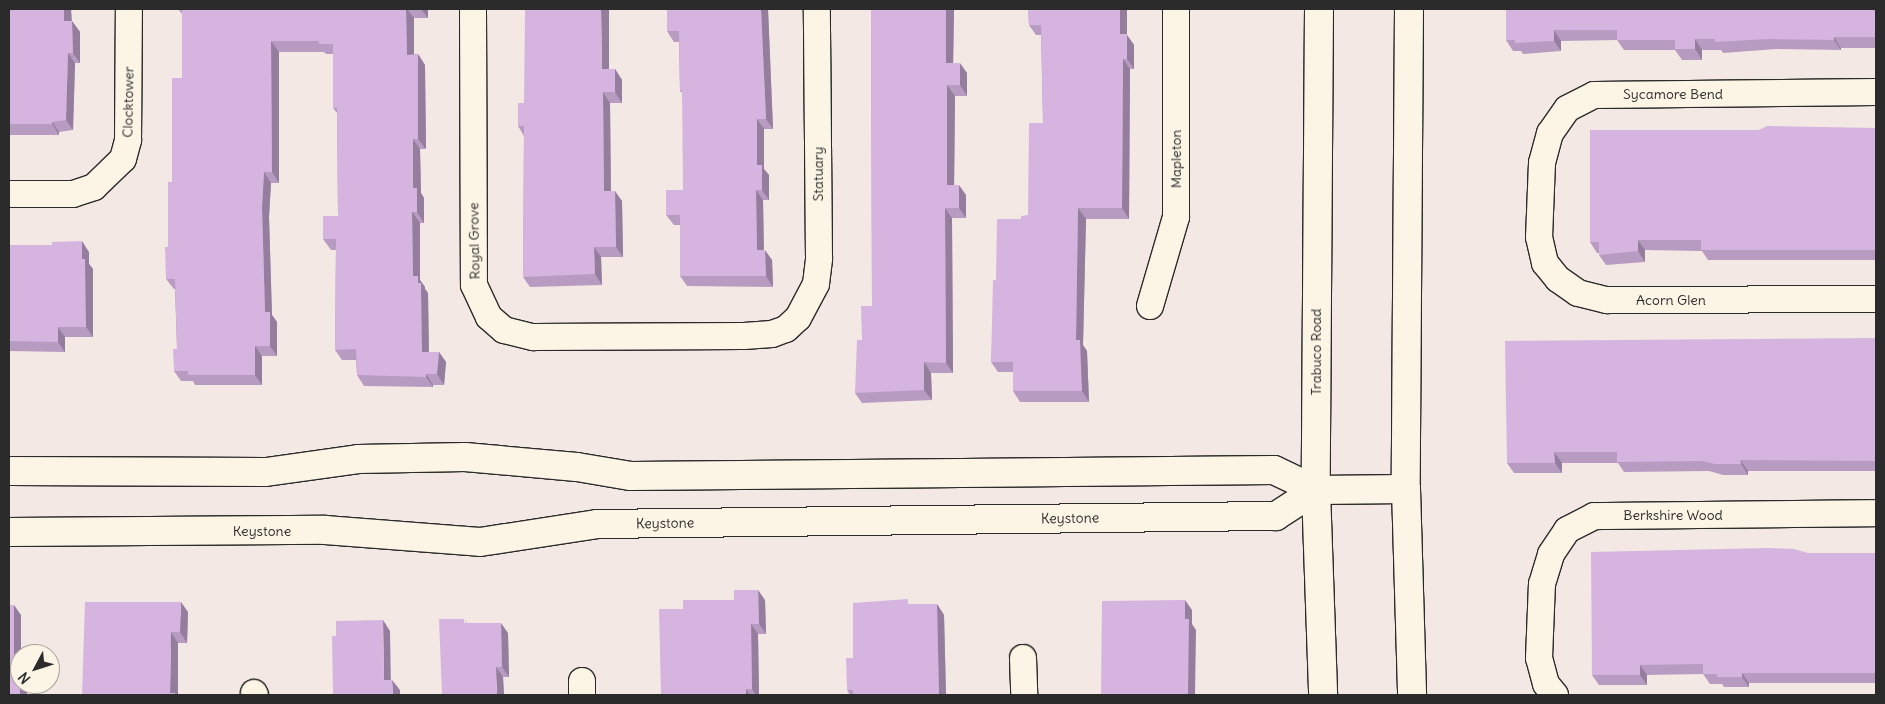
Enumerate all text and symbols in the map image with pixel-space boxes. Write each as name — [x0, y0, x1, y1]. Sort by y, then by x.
street label: Clocktower — [119, 66, 137, 138]
street label: Sycamore Bend — [1623, 86, 1723, 102]
street label: Mapleton — [1168, 130, 1184, 188]
street label: Statuary — [810, 147, 826, 201]
street label: Royal Grove — [465, 202, 483, 280]
street label: Acorn Glen — [1636, 292, 1706, 308]
street label: Trabuco Road — [1308, 309, 1324, 395]
street label: Berkshire Wood — [1623, 507, 1723, 523]
street label: Keystone — [1041, 509, 1099, 527]
street label: Keystone — [636, 514, 694, 532]
street label: Keystone — [233, 523, 291, 539]
north arrow — [10, 644, 60, 694]
text: N — [14, 669, 34, 687]

